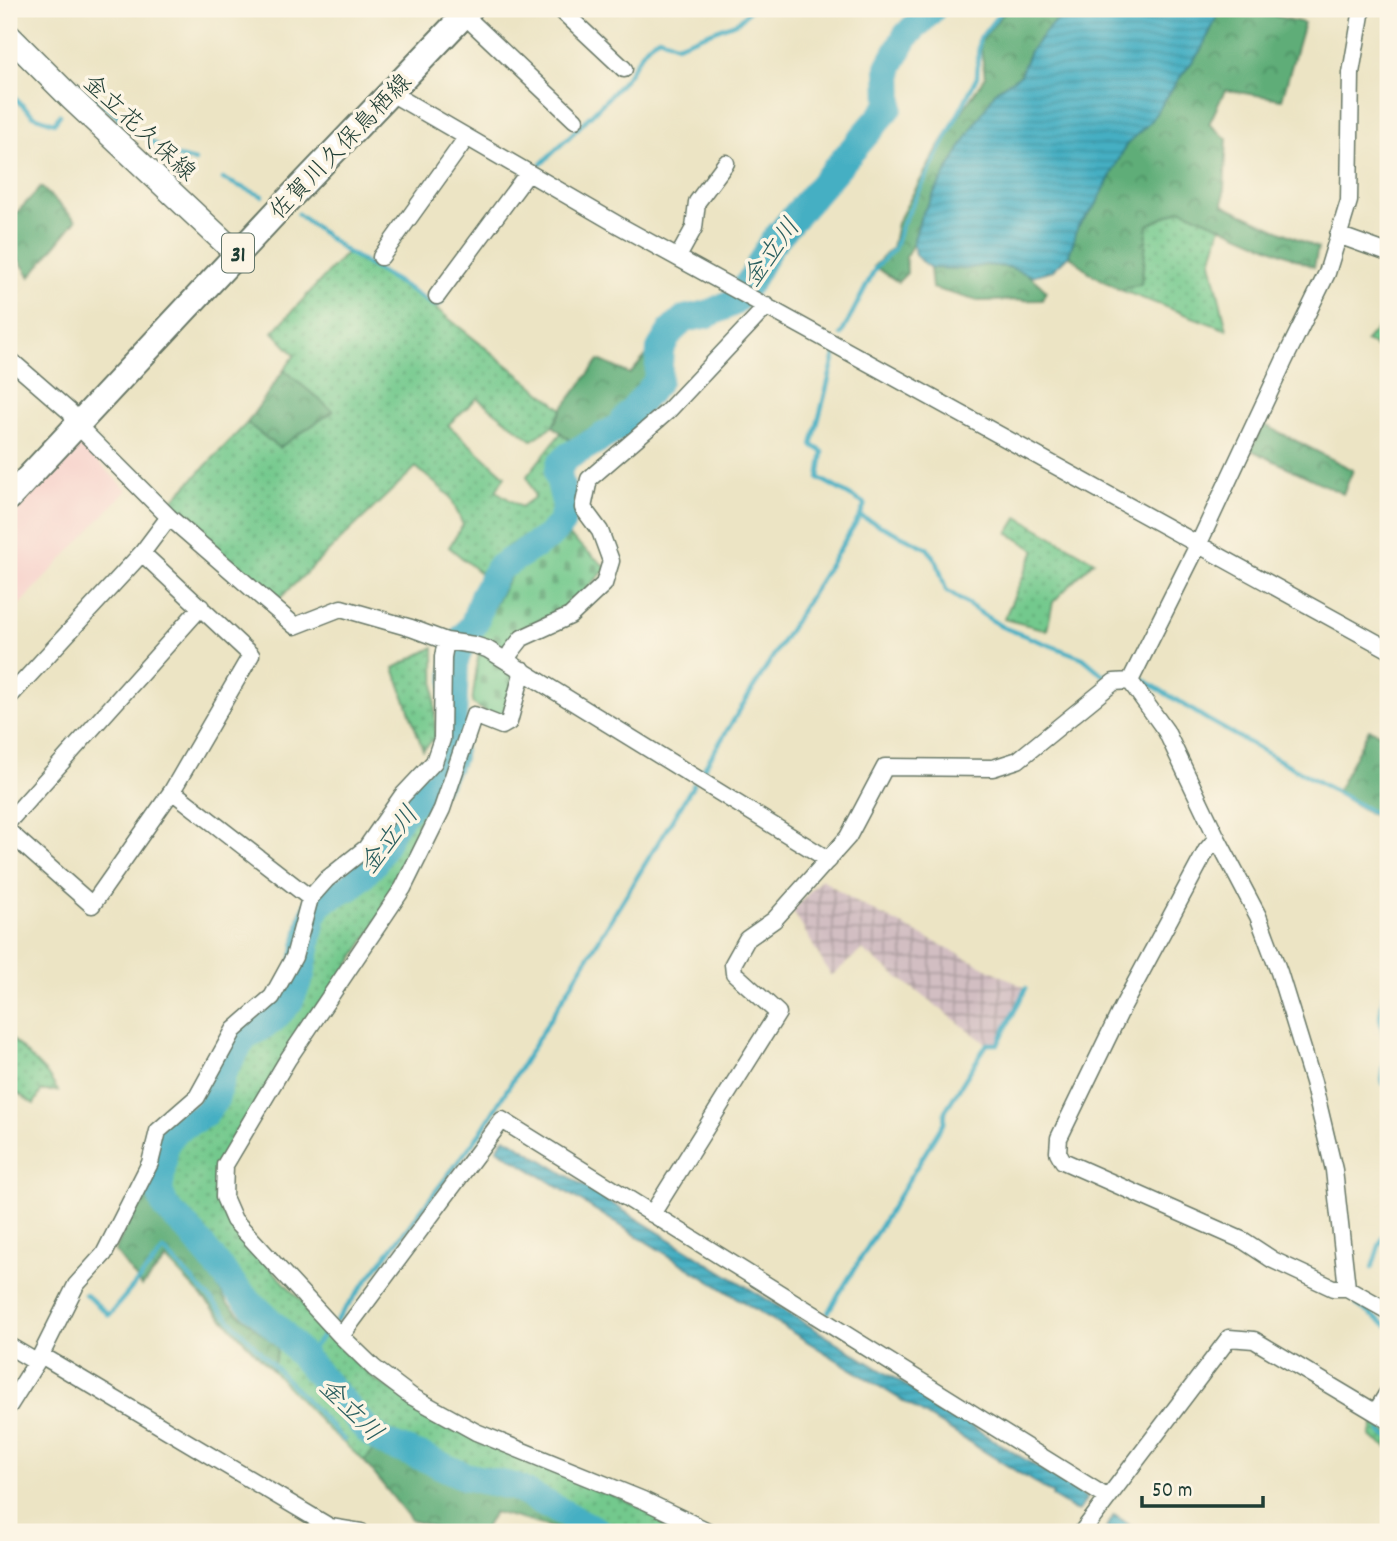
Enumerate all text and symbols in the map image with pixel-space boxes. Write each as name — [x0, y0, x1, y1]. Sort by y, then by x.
street label: 佐賀川久保鳥栖線 — [263, 67, 421, 229]
street label: 金立花久保線 — [74, 68, 202, 191]
water label: 金立川 — [735, 212, 811, 296]
road number: 31 — [222, 234, 254, 272]
water label: 金立川 — [352, 799, 429, 883]
water label: 金立川 — [309, 1371, 390, 1452]
scale bar — [1142, 1464, 1262, 1508]
text: 50 m — [1152, 1477, 1192, 1507]

